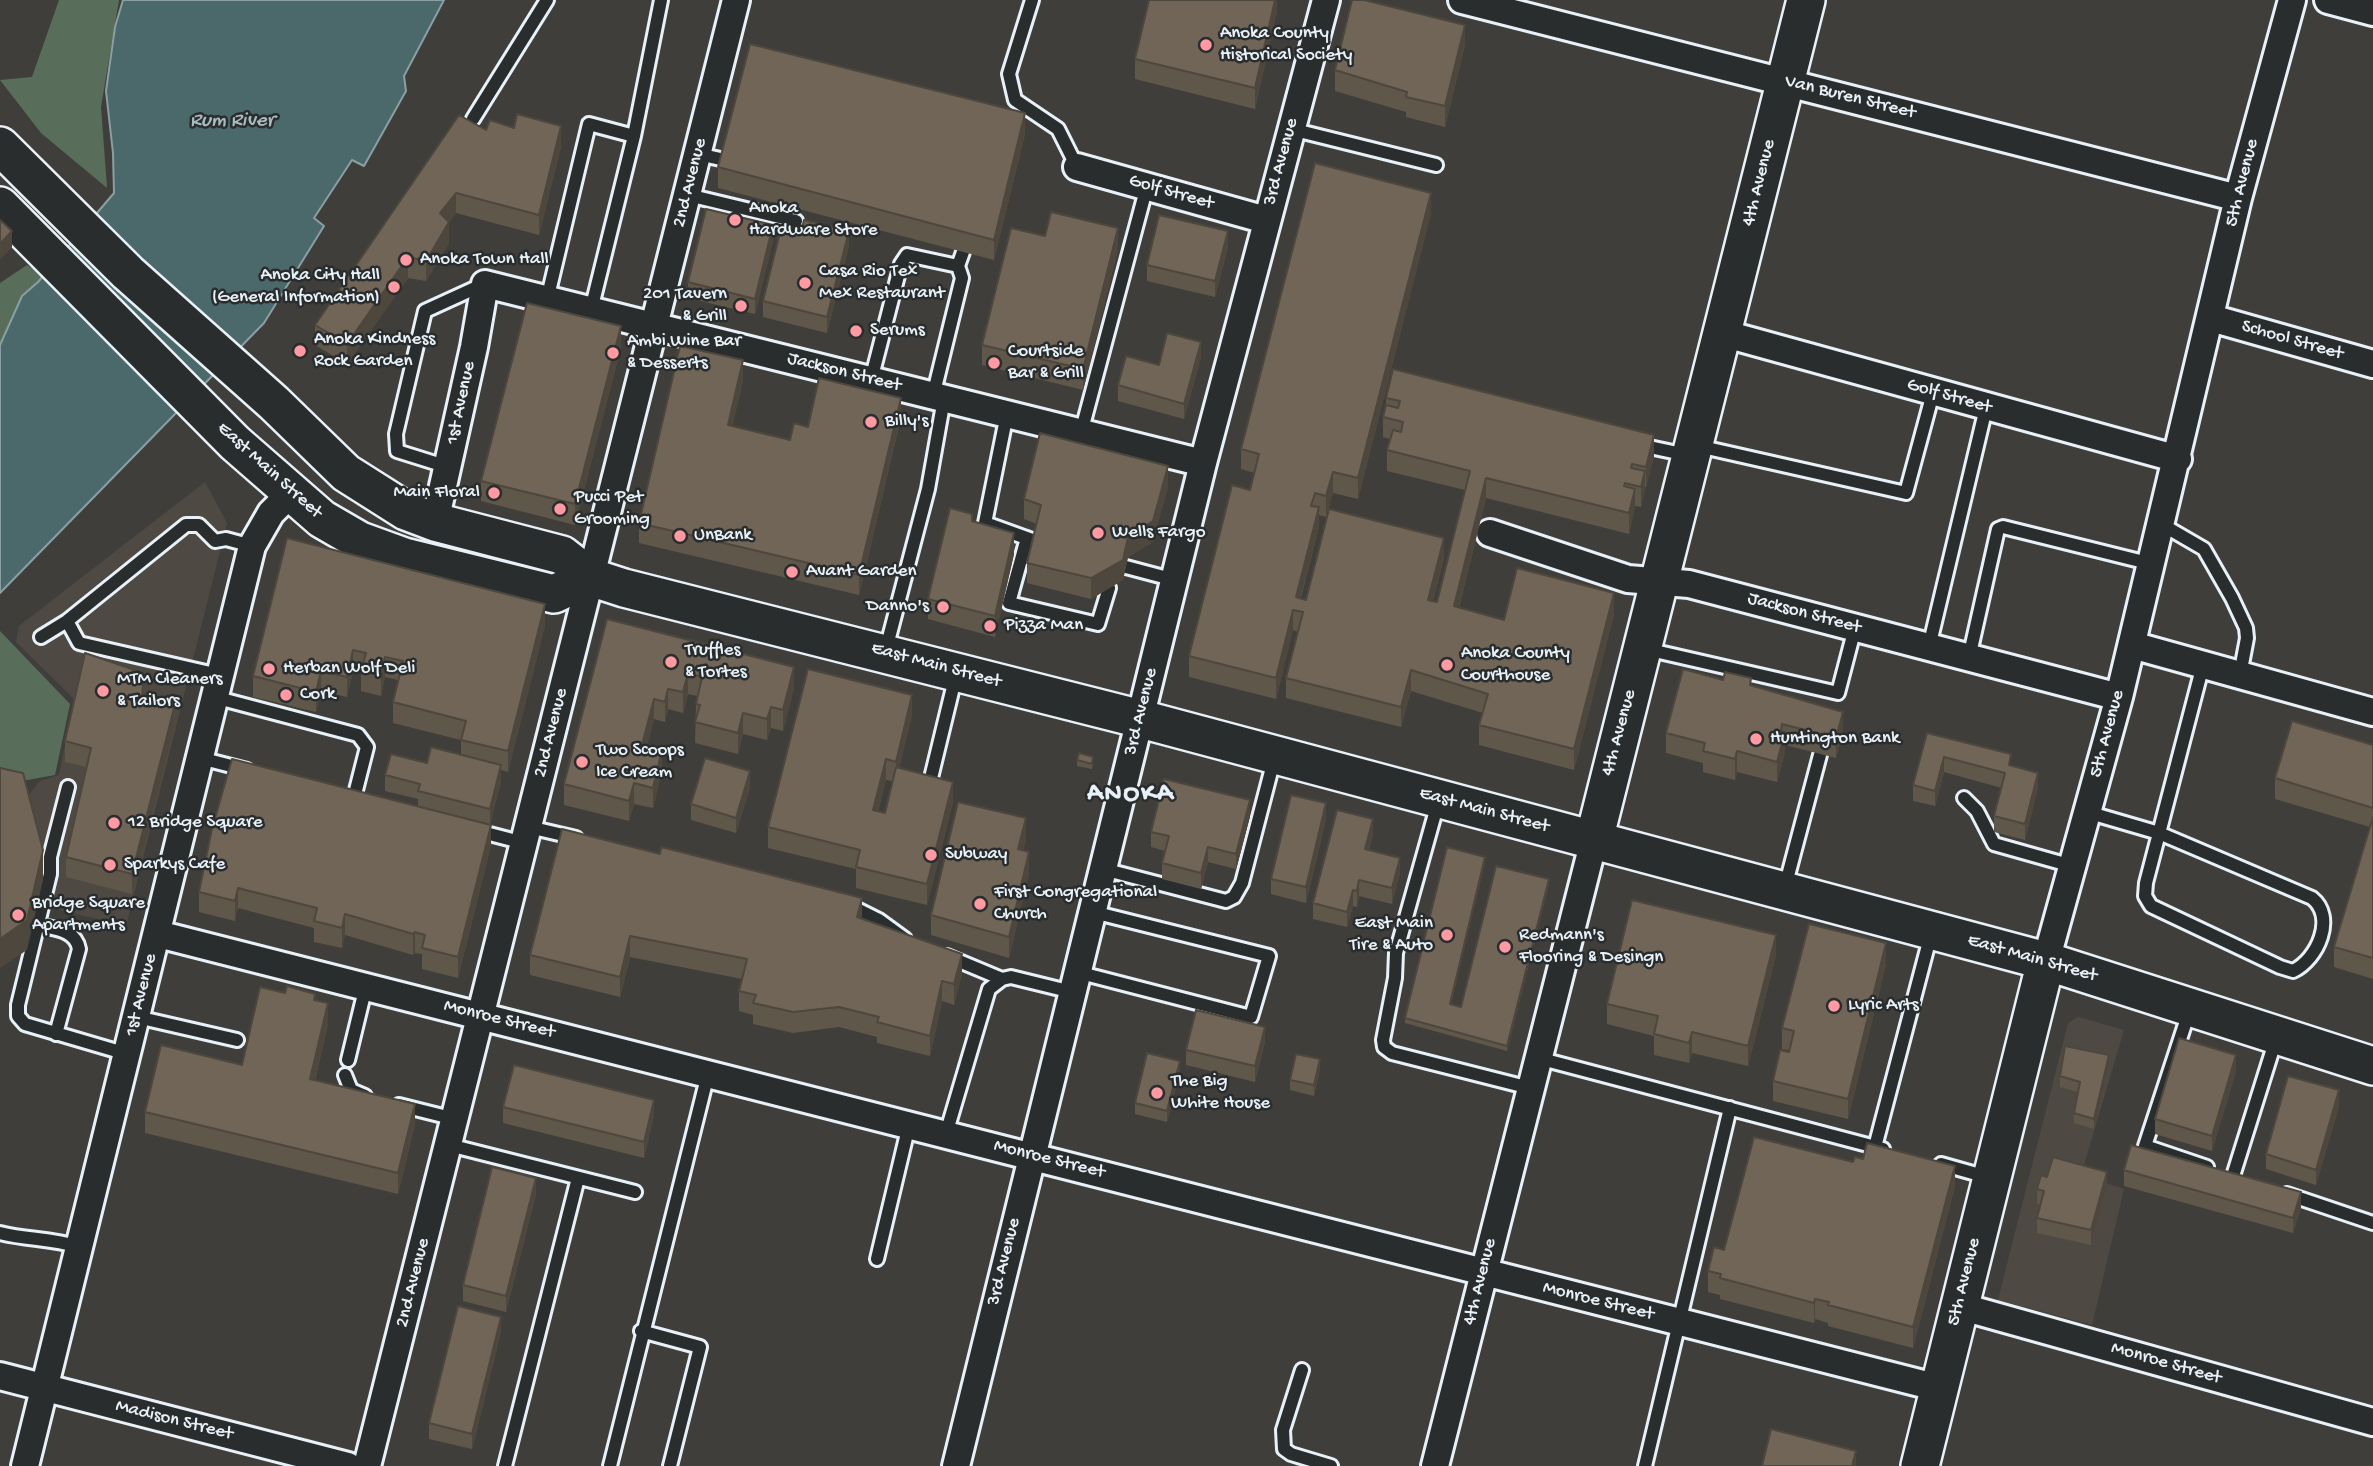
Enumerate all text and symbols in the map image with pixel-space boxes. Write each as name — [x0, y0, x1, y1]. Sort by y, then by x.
place label: Anoka County Historical Society — [1220, 23, 1352, 67]
marker: Anoka County Historical Society — [1198, 37, 1214, 53]
street label: Van Buren Street — [1782, 71, 1918, 125]
water label: Rum River — [190, 109, 274, 135]
street label: 3rd Avenue — [1259, 116, 1305, 208]
street label: 2nd Avenue — [669, 136, 713, 230]
street label: 4th Avenue — [1738, 137, 1782, 229]
street label: 5th Avenue — [2221, 137, 2265, 229]
street label: Golf Street — [1126, 170, 1216, 216]
place label: Anoka Hardware Store — [749, 198, 878, 242]
marker: Anoka Hardware Store — [727, 212, 743, 228]
place label: Anoka Town Hall — [420, 249, 549, 271]
marker: Anoka Town Hall — [398, 252, 414, 268]
place label: Casa Rio Tex Mex Restaurant — [819, 261, 945, 305]
place label: Anoka City Hall (General Information) — [212, 265, 380, 309]
marker: Casa Rio Tex Mex Restaurant — [797, 275, 813, 291]
marker: Anoka City Hall (General Information) — [386, 279, 402, 295]
place label: 201 Tavern & Grill — [643, 284, 727, 328]
marker: 201 Tavern & Grill — [733, 298, 749, 314]
street label: School Street — [2239, 316, 2345, 366]
place label: Serums — [870, 320, 925, 342]
marker: Serums — [848, 323, 864, 339]
place label: Anoka Kindness Rock Garden — [314, 329, 435, 373]
place label: Ambi Wine Bar & Desserts — [627, 331, 741, 375]
place label: Courtside Bar & Grill — [1008, 341, 1084, 385]
marker: Anoka Kindness Rock Garden — [292, 343, 308, 359]
marker: Ambi Wine Bar & Desserts — [605, 345, 621, 361]
street label: Jackson Street — [785, 348, 903, 398]
marker: Courtside Bar & Grill — [986, 355, 1002, 371]
street label: 1st Avenue — [442, 360, 482, 446]
street label: Golf Street — [1904, 374, 1994, 420]
place label: Billy's — [885, 411, 928, 433]
marker: Billy's — [863, 414, 879, 430]
street label: East Main Street — [212, 418, 326, 524]
place label: Main Floral — [393, 482, 480, 504]
marker: Main Floral — [486, 485, 502, 501]
place label: Pucci Pet Grooming — [574, 487, 650, 531]
marker: Pucci Pet Grooming — [552, 501, 568, 517]
place label: Wells Fargo — [1112, 522, 1205, 544]
place label: UnBank — [694, 525, 752, 547]
marker: Wells Fargo — [1090, 525, 1106, 541]
marker: UnBank — [672, 528, 688, 544]
place label: Avant Garden — [806, 561, 917, 583]
marker: Avant Garden — [784, 564, 800, 580]
street label: Jackson Street — [1745, 588, 1863, 640]
place label: Danno's — [866, 596, 929, 618]
marker: Danno's — [935, 599, 951, 615]
place label: Pizza Man — [1004, 615, 1083, 637]
marker: Pizza Man — [982, 618, 998, 634]
street label: East Main Street — [868, 638, 1004, 694]
place label: Truffles & Tortes — [685, 640, 747, 684]
place label: Anoka County Courthouse — [1461, 643, 1570, 687]
marker: Truffles & Tortes — [663, 654, 679, 670]
marker: Anoka County Courthouse — [1439, 657, 1455, 673]
place label: Herban Wolf Deli — [283, 658, 415, 680]
marker: Herban Wolf Deli — [261, 661, 277, 677]
street label: 3rd Avenue — [1120, 666, 1164, 758]
place label: MTM Cleaners & Tailors — [117, 669, 223, 713]
marker: MTM Cleaners & Tailors — [95, 683, 111, 699]
place label: Cork — [300, 684, 335, 706]
street label: 2nd Avenue — [530, 686, 574, 780]
marker: Cork — [278, 687, 294, 703]
street label: 4th Avenue — [1598, 687, 1642, 779]
street label: 5th Avenue — [2085, 688, 2131, 780]
place label: Huntington Bank — [1770, 728, 1899, 750]
marker: Huntington Bank — [1748, 731, 1764, 747]
place label: Two Scoops Ice Cream — [596, 740, 684, 784]
marker: Two Scoops Ice Cream — [574, 754, 590, 770]
district label: ANOKA — [1088, 779, 1174, 811]
street label: East Main Street — [1416, 783, 1552, 839]
place label: 12 Bridge Square — [128, 812, 262, 834]
marker: 12 Bridge Square — [106, 815, 122, 831]
place label: Subway — [945, 844, 1007, 866]
marker: Subway — [923, 847, 939, 863]
place label: Sparkys Cafe — [124, 854, 225, 876]
marker: Sparkys Cafe — [102, 857, 118, 873]
place label: First Congregational Church — [994, 882, 1157, 926]
place label: Bridge Square Apartments — [32, 893, 145, 937]
marker: First Congregational Church — [972, 896, 988, 912]
marker: Bridge Square Apartments — [10, 907, 26, 923]
place label: East Main Tire & Auto — [1350, 913, 1433, 957]
place label: Redmann's Flooring & Desingn — [1519, 925, 1663, 969]
marker: East Main Tire & Auto — [1439, 927, 1455, 943]
street label: East Main Street — [1965, 930, 2099, 988]
marker: Redmann's Flooring & Desingn — [1497, 939, 1513, 955]
street label: 1st Avenue — [121, 951, 163, 1039]
street label: Monroe Street — [441, 995, 557, 1045]
place label: Lyric Arts — [1848, 995, 1919, 1017]
marker: Lyric Arts — [1826, 998, 1842, 1014]
place label: The Big White House — [1171, 1071, 1270, 1115]
marker: The Big White House — [1149, 1085, 1165, 1101]
street label: Monroe Street — [991, 1135, 1107, 1185]
street label: 3rd Avenue — [983, 1216, 1027, 1308]
street label: 2nd Avenue — [392, 1236, 436, 1330]
street label: 4th Avenue — [1459, 1236, 1503, 1328]
street label: 5th Avenue — [1943, 1236, 1987, 1328]
street label: Monroe Street — [1540, 1277, 1656, 1327]
street label: Monroe Street — [2108, 1337, 2224, 1391]
street label: Madison Street — [113, 1395, 235, 1447]

